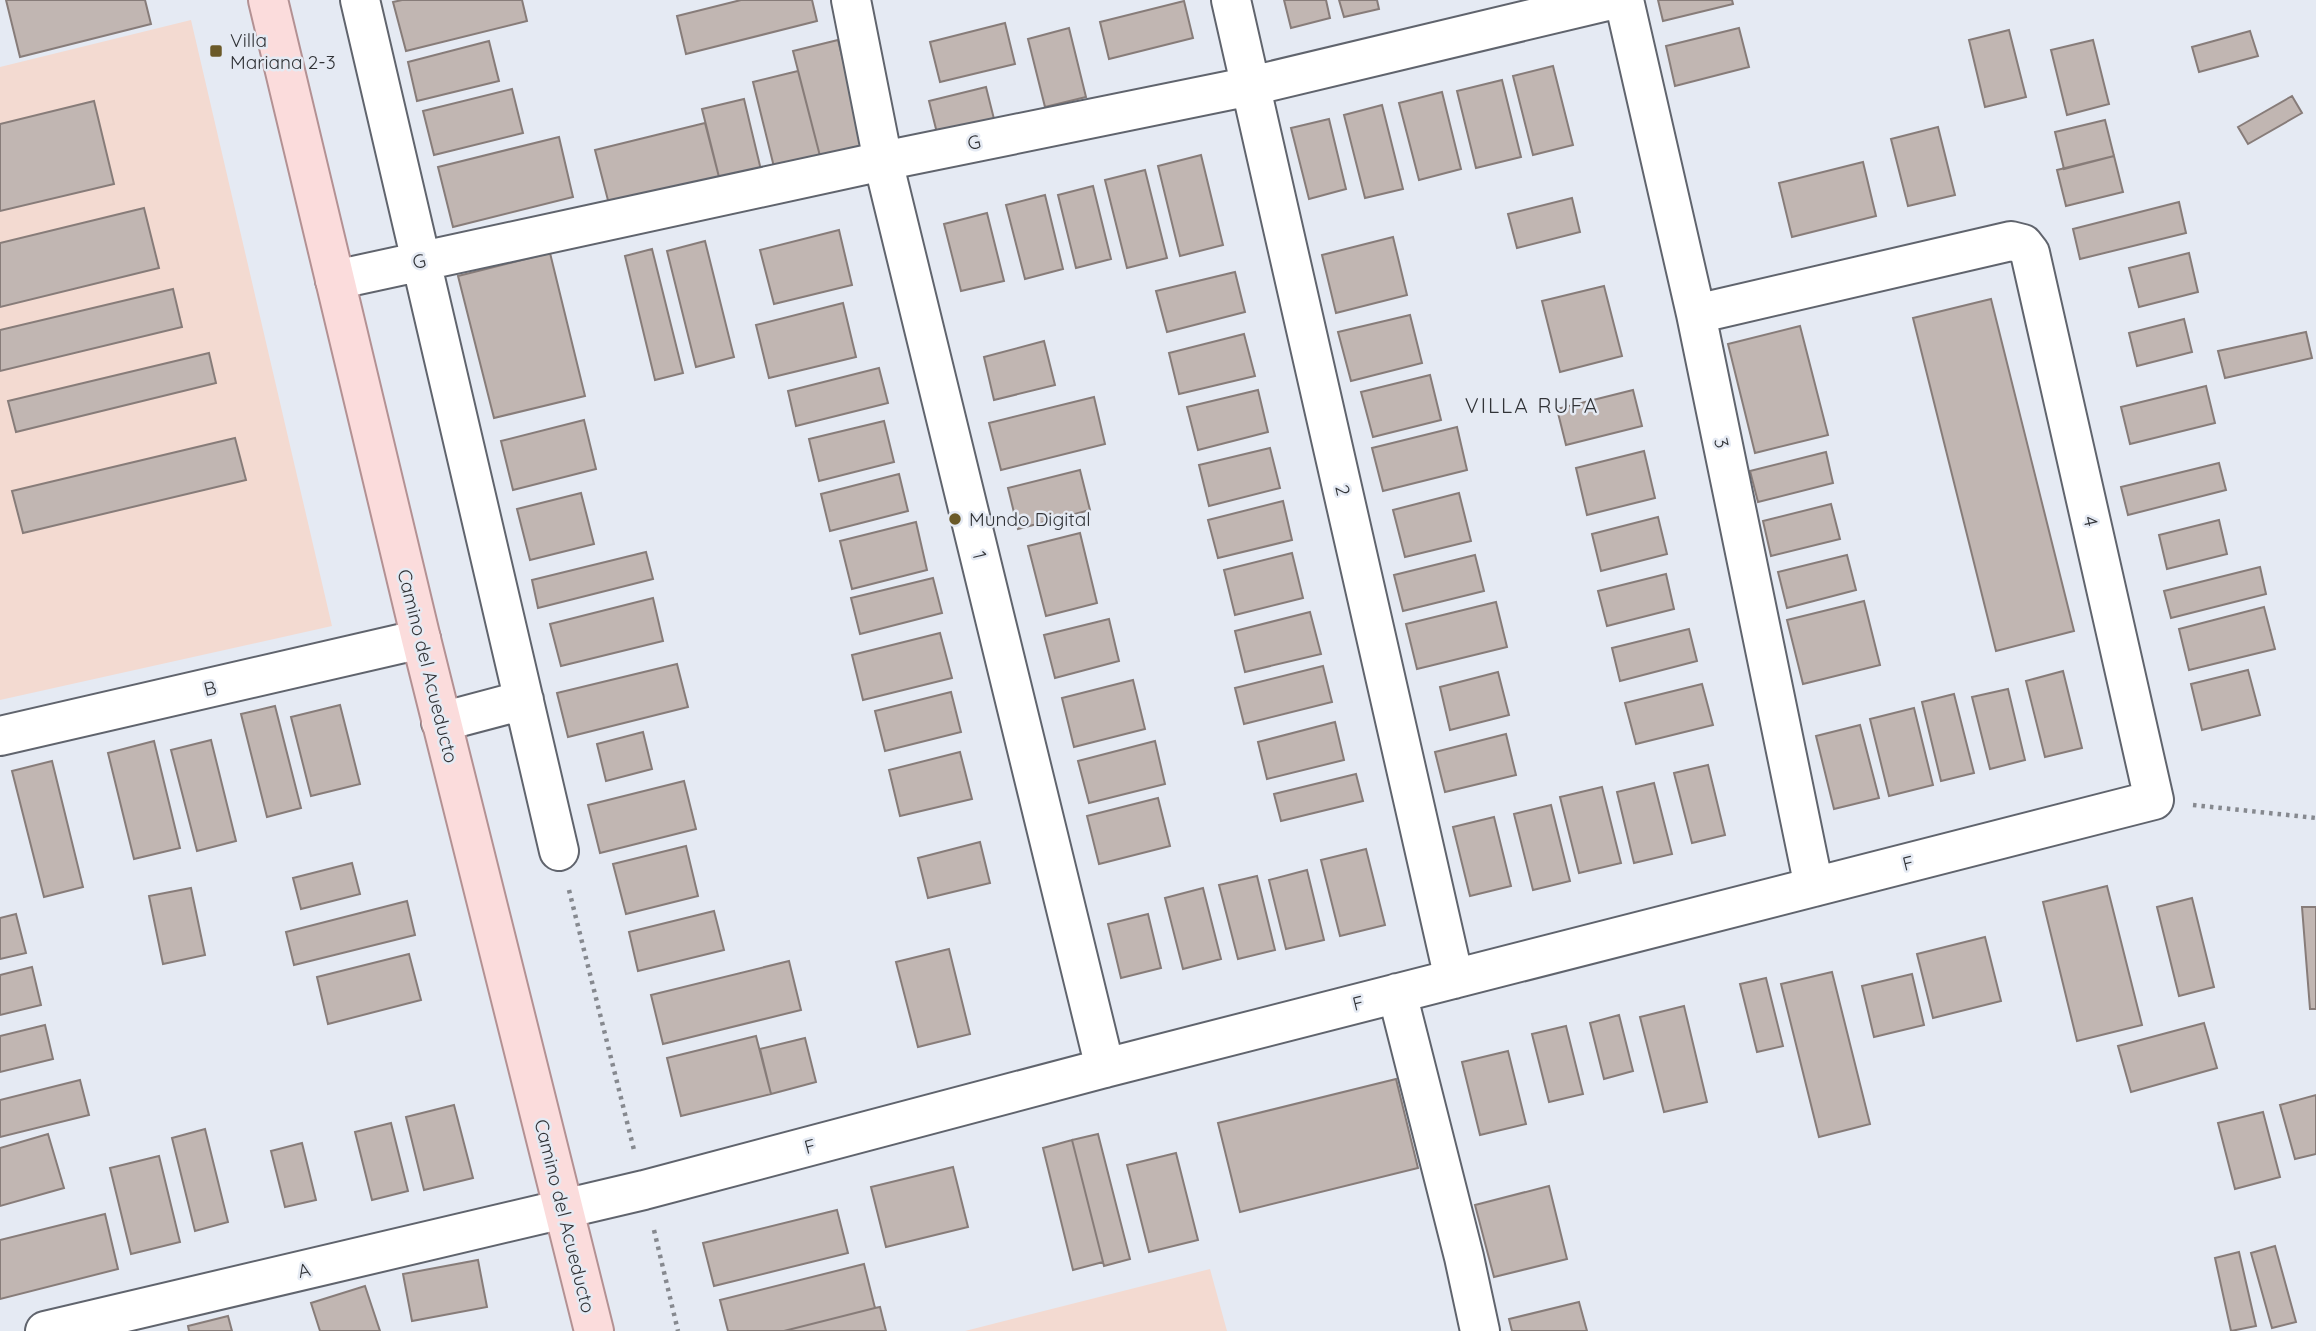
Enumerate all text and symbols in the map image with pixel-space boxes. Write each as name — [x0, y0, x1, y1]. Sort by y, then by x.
place label: Villa Mariana 2-3 — [230, 28, 336, 74]
marker: Villa Mariana 2-3 — [208, 43, 224, 59]
street label: G — [965, 129, 983, 155]
street label: G — [410, 248, 428, 274]
district label: VILLA RUFA — [1465, 392, 1599, 418]
street label: 3 — [1709, 436, 1735, 450]
street label: 2 — [1330, 482, 1356, 498]
place label: Mundo Digital — [969, 507, 1091, 531]
marker: Mundo Digital — [947, 511, 963, 527]
street label: 4 — [2078, 513, 2104, 529]
street label: 1 — [968, 549, 992, 561]
street label: Camino del Acueducto — [392, 567, 464, 765]
street label: B — [201, 675, 219, 701]
street label: F — [1900, 850, 1916, 876]
street label: F — [1350, 990, 1366, 1016]
street label: Camino del Acueducto — [529, 1117, 601, 1315]
street label: F — [802, 1133, 818, 1159]
street label: A — [295, 1257, 313, 1283]

